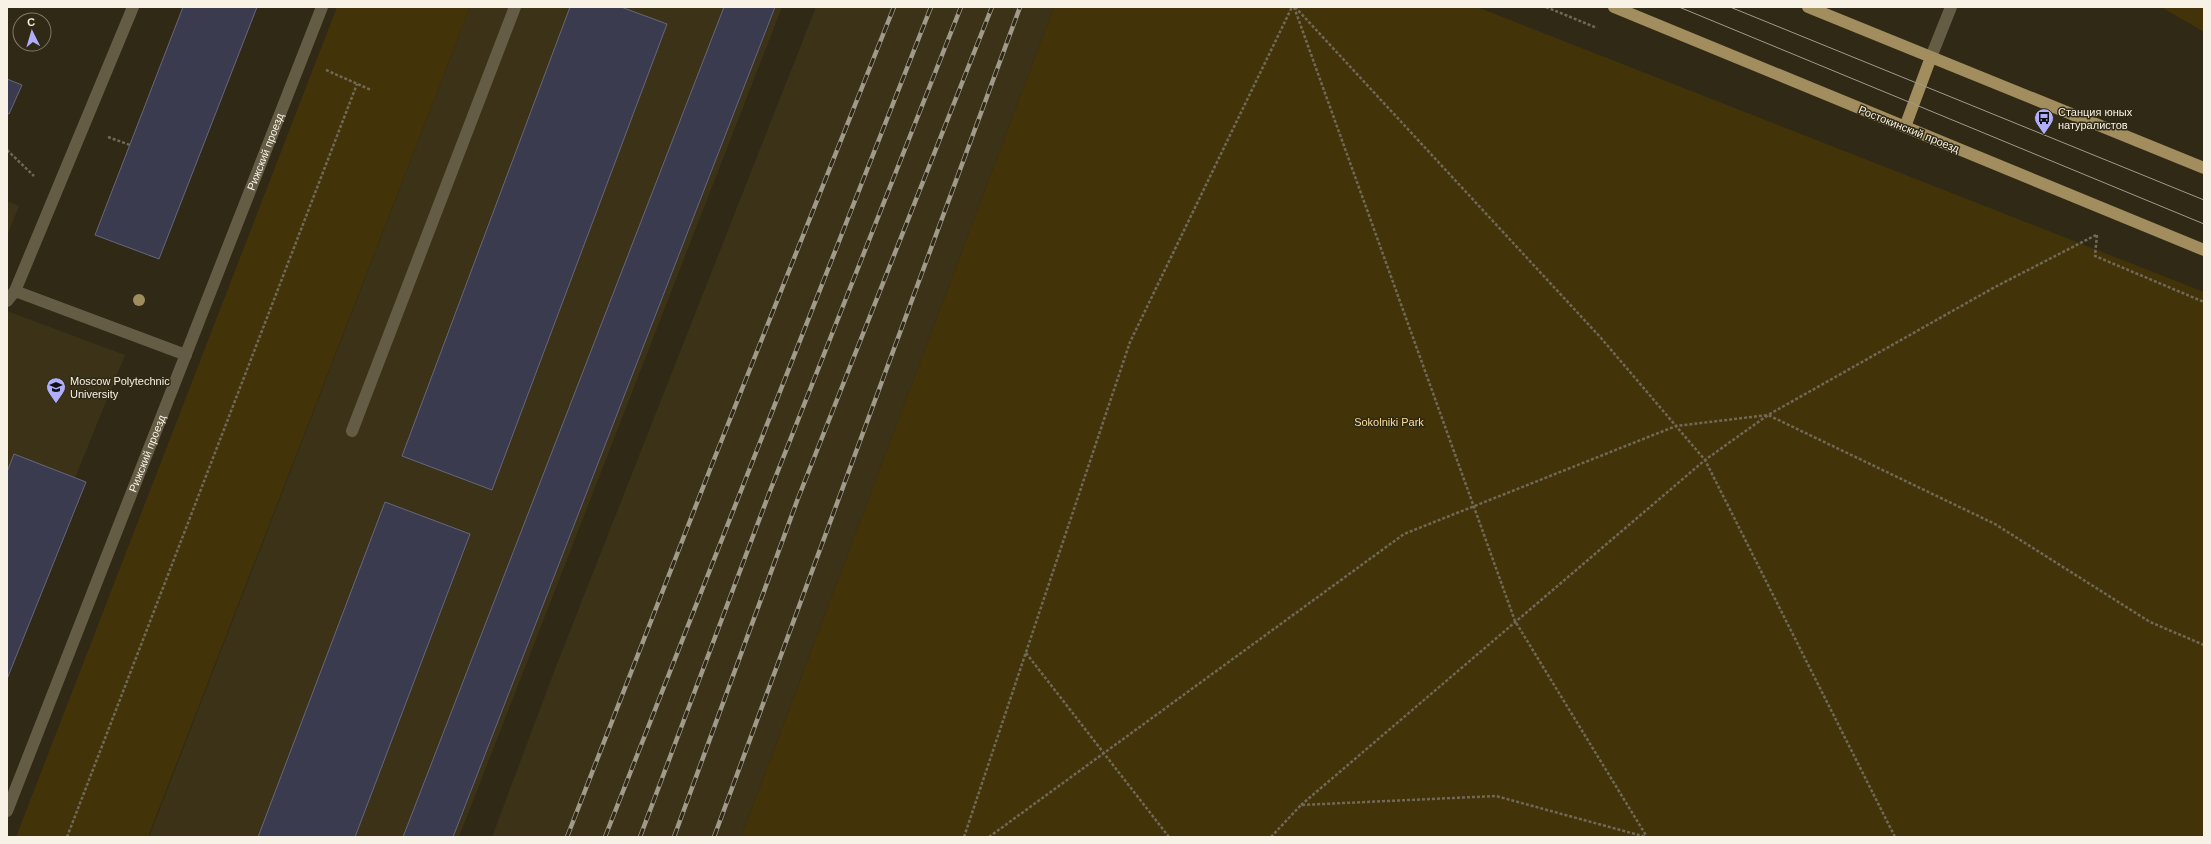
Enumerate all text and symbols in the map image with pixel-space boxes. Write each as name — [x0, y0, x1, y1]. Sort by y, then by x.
north arrow — [12, 12, 52, 52]
text: С — [27, 16, 36, 28]
street label: Ростокинский проезд — [1857, 103, 1962, 155]
place label: Станция юных натуралистов — [2058, 106, 2133, 131]
bus stop icon: Станция юных натуралистов — [2033, 107, 2055, 135]
street label: Рижский проезд — [245, 111, 286, 192]
place label: Moscow Polytechnic University — [70, 375, 170, 400]
school or university icon: Moscow Polytechnic University — [45, 376, 67, 404]
street label: Рижский проезд — [127, 413, 168, 494]
park label: Sokolniki Park — [1354, 416, 1424, 428]

